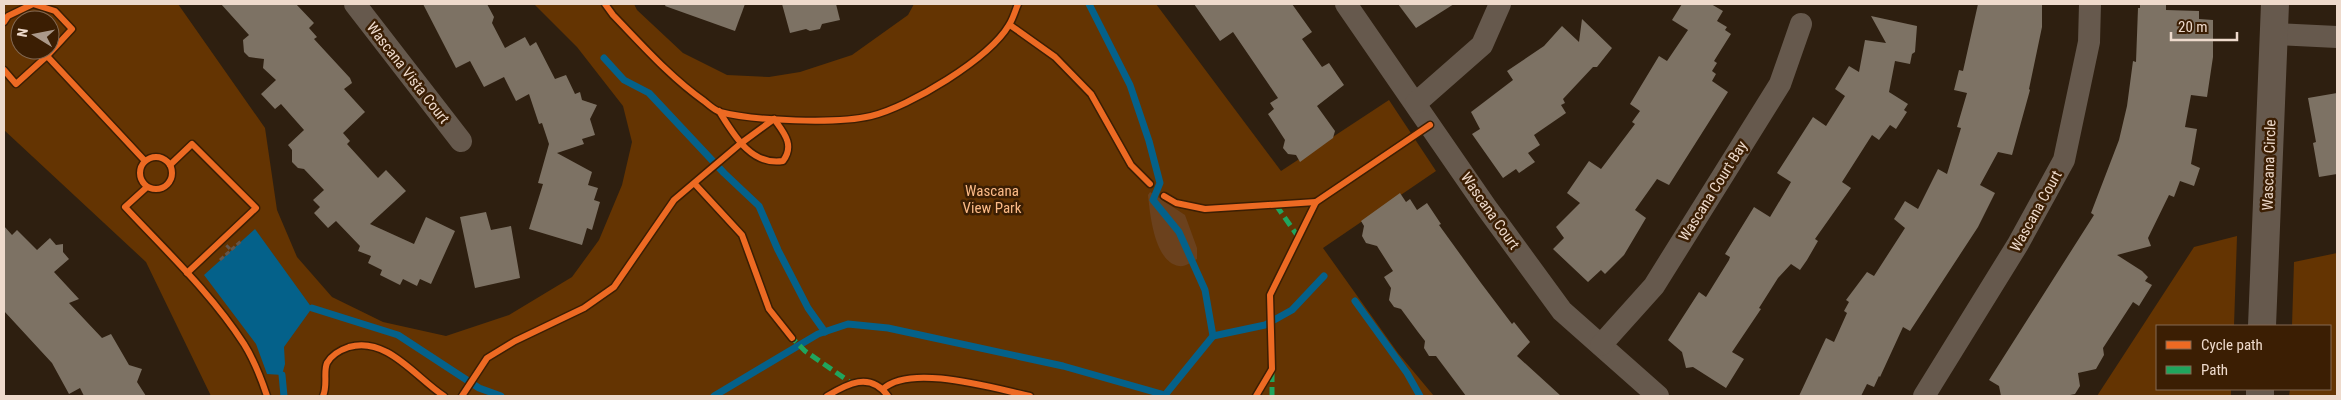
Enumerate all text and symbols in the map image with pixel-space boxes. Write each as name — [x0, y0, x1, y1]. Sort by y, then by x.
north arrow — [10, 10, 60, 60]
scale bar — [2171, 10, 2237, 42]
text: 20 m — [2178, 18, 2208, 36]
street label: Wascana Vista Court — [363, 19, 453, 127]
text: N — [14, 27, 31, 38]
street label: Wascana Circle — [2258, 119, 2280, 211]
street label: Wascana Court Bay — [1675, 138, 1751, 244]
street label: Wascana Court — [2006, 167, 2066, 255]
street label: Wascana Court — [1457, 169, 1523, 253]
park label: Wascana View Park — [963, 182, 1022, 217]
legend — [2156, 325, 2331, 390]
text: Cycle path — [2201, 336, 2263, 354]
text: Path — [2201, 361, 2228, 379]

